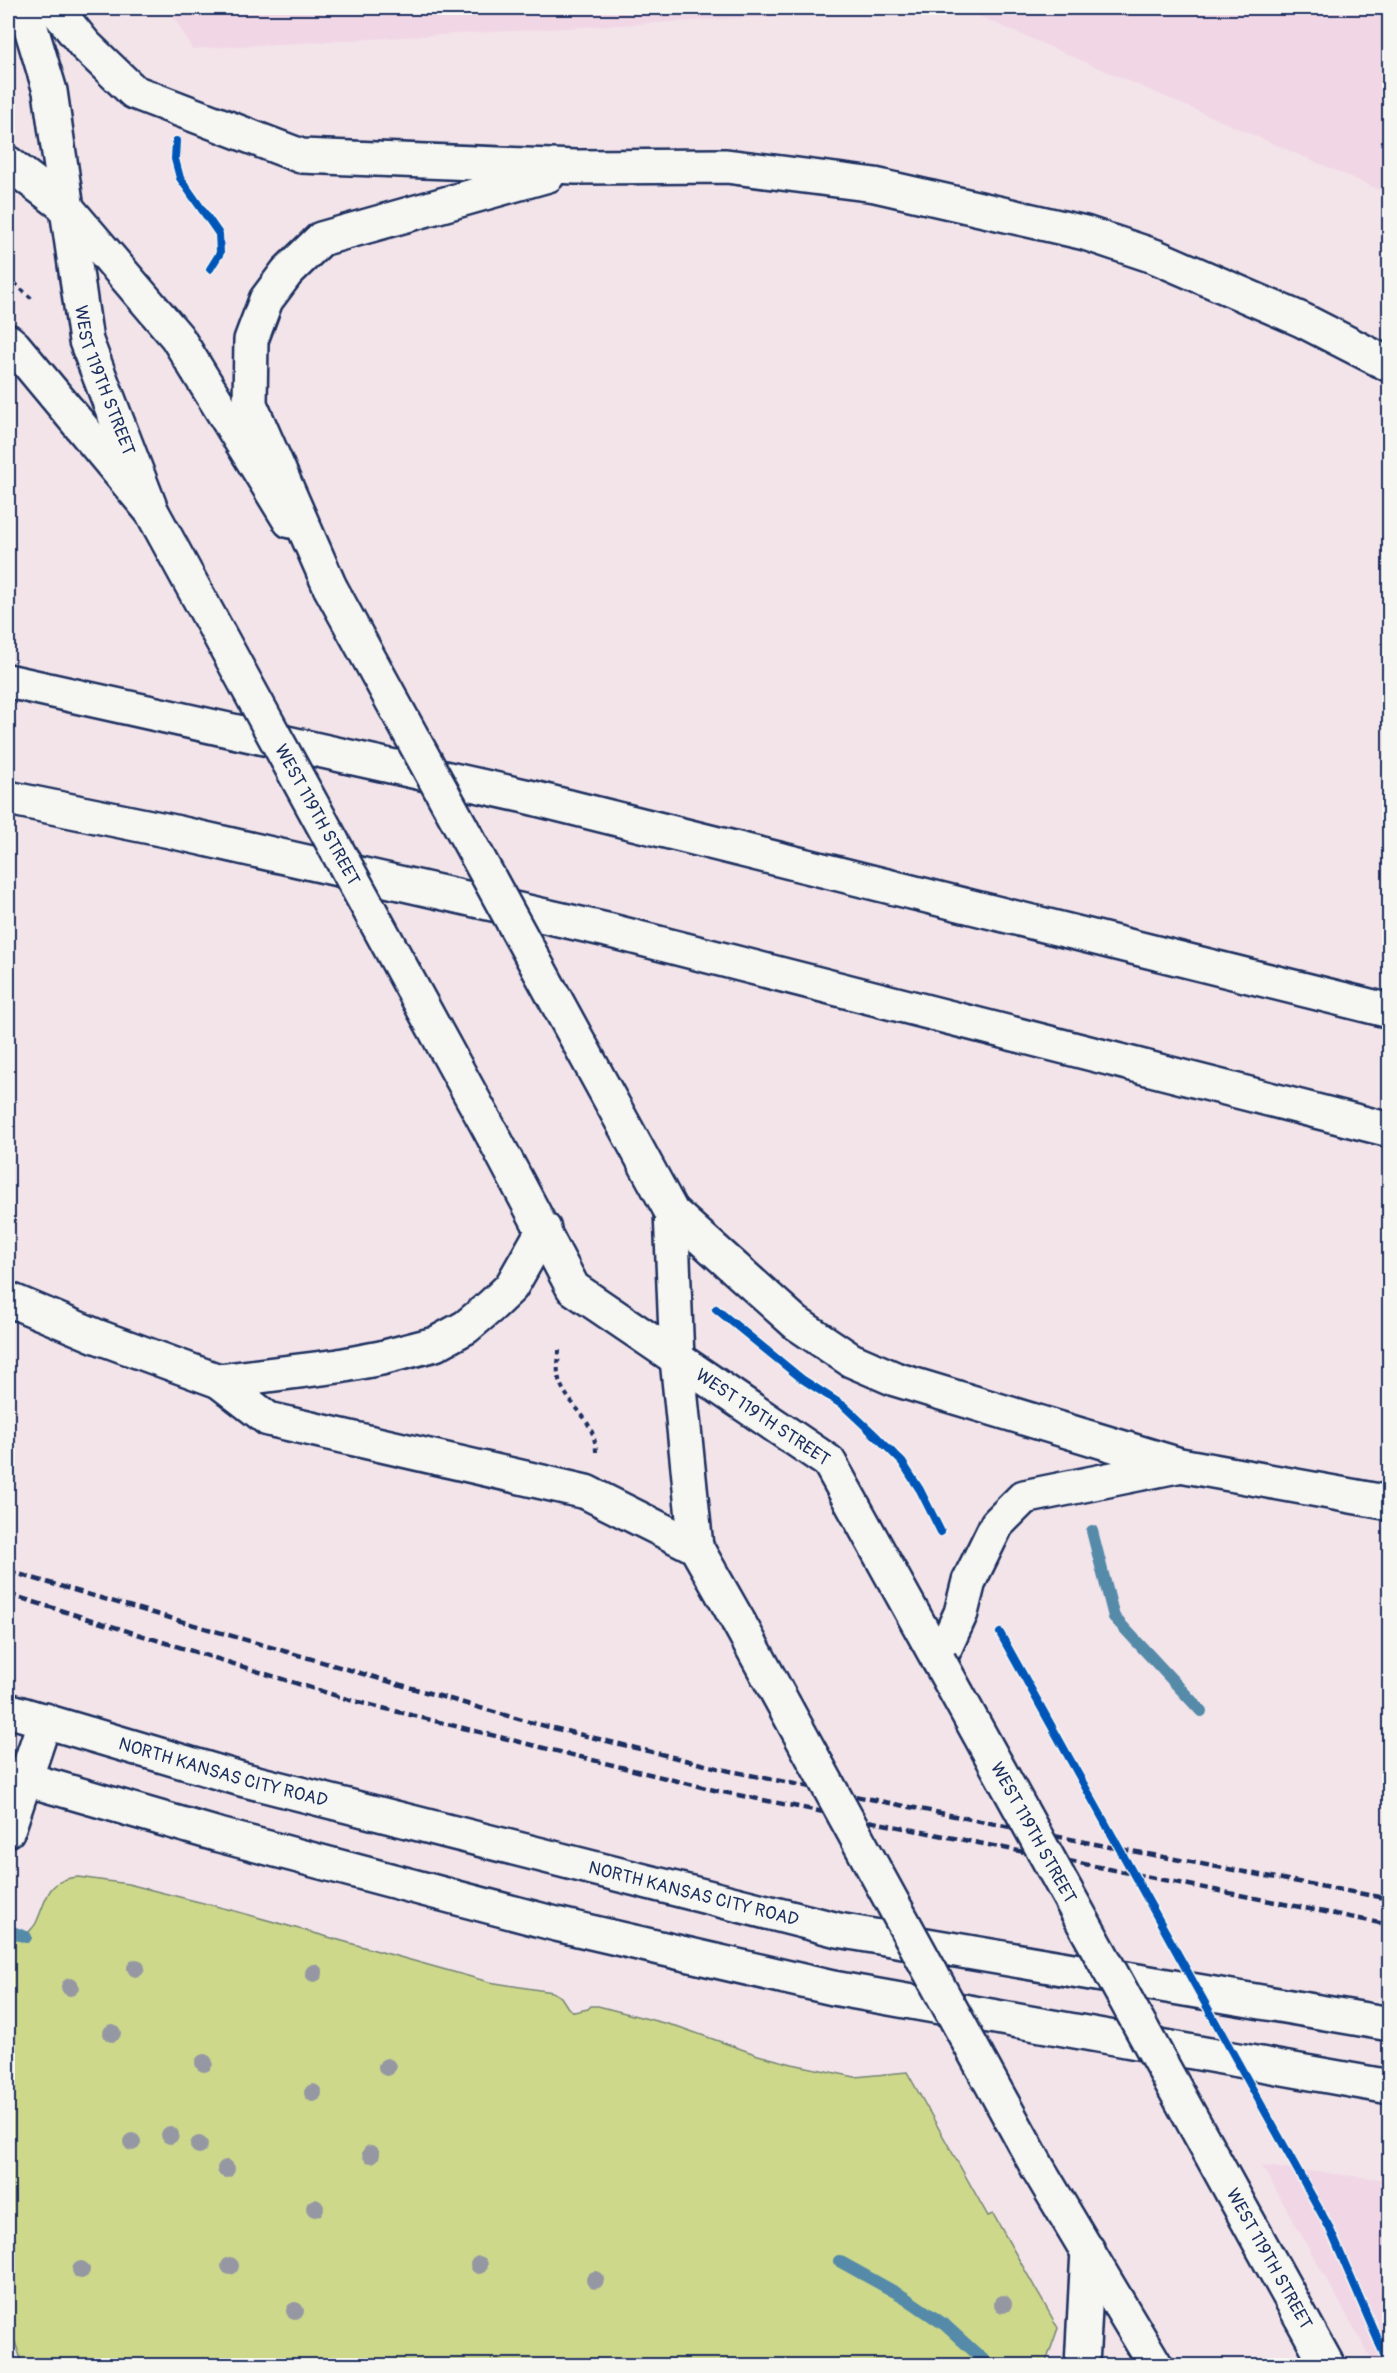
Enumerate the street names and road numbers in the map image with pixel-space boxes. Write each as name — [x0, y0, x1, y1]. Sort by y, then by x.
street label: WEST 119TH STREET — [69, 304, 140, 459]
street label: WEST 119TH STREET — [270, 740, 365, 889]
street label: WEST 119TH STREET — [691, 1363, 835, 1471]
street label: NORTH KANSAS CITY ROAD — [116, 1732, 330, 1812]
street label: WEST 119TH STREET — [986, 1758, 1082, 1907]
street label: NORTH KANSAS CITY ROAD — [586, 1856, 801, 1931]
street label: WEST 119TH STREET — [1221, 2185, 1317, 2333]

